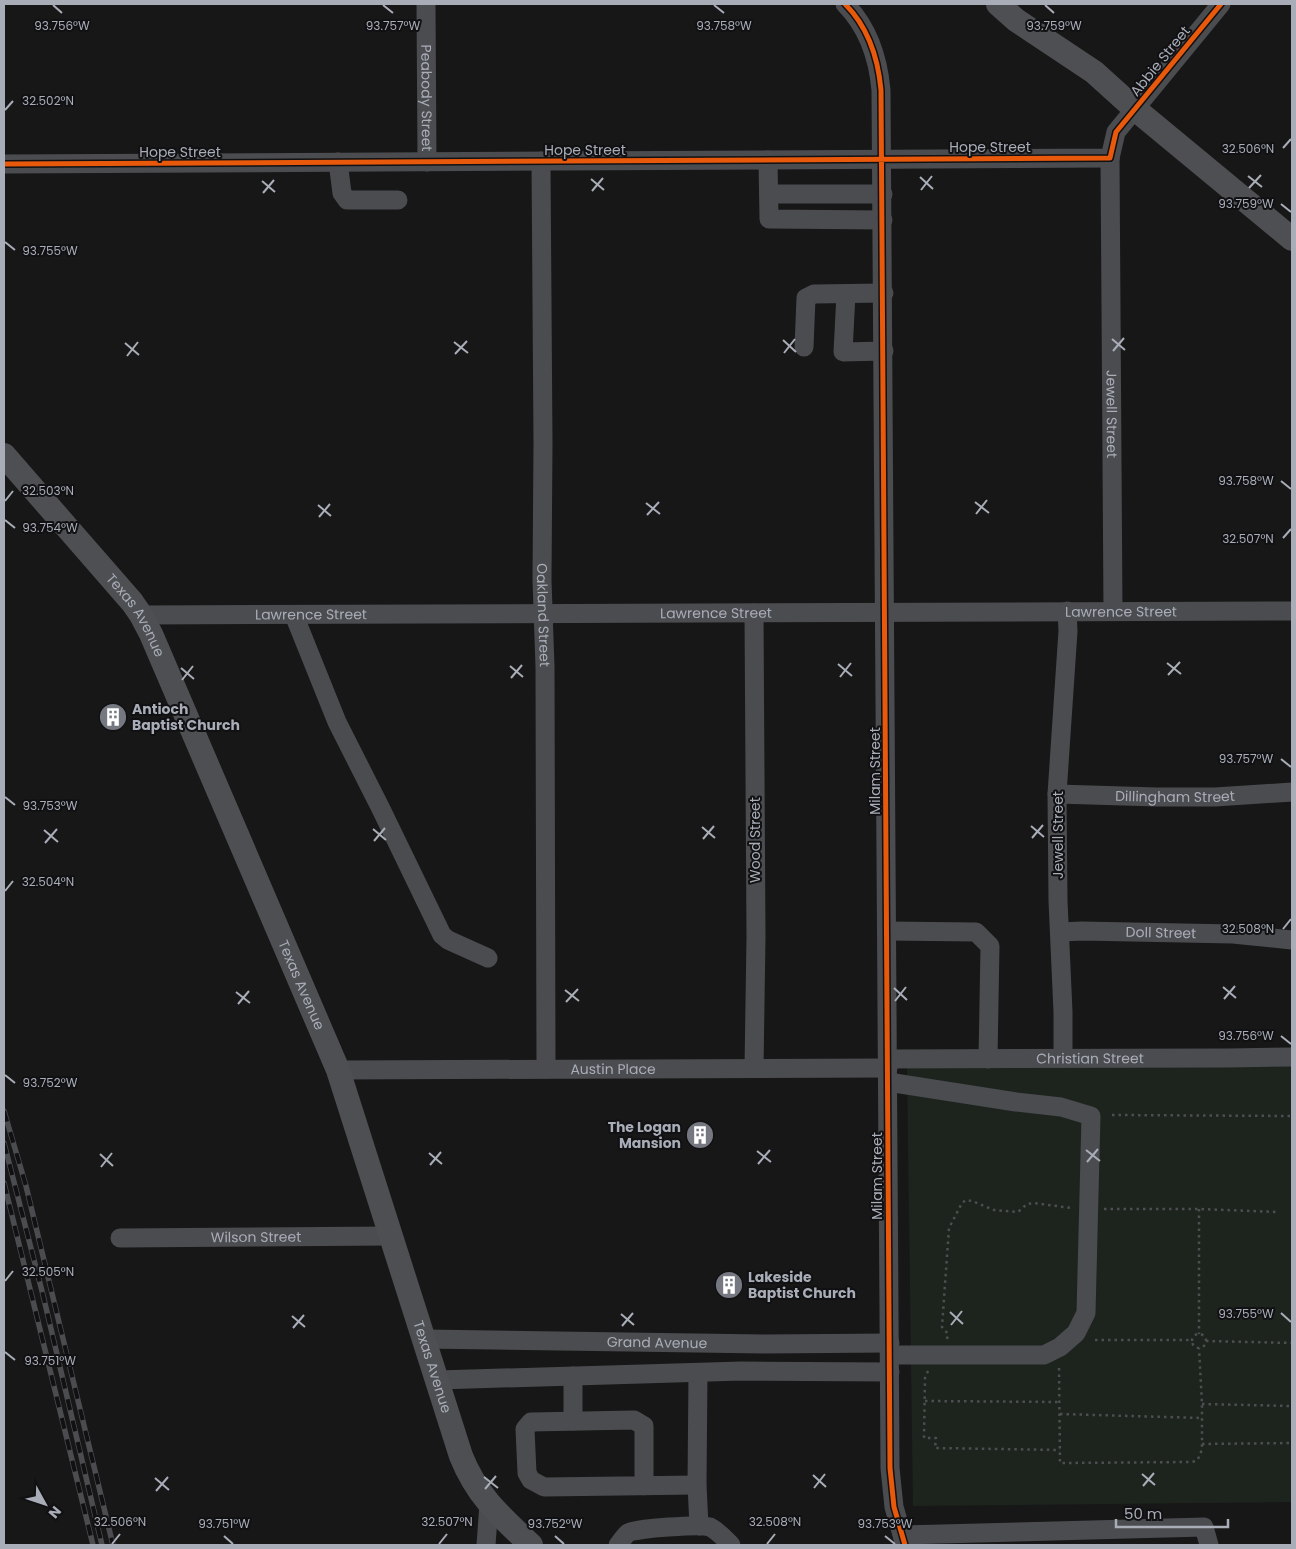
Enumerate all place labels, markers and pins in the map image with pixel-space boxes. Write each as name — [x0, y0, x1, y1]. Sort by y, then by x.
place label: Antioch Baptist Church — [132, 699, 240, 735]
building icon: Antioch Baptist Church — [98, 702, 128, 732]
place label: The Logan Mansion — [608, 1117, 681, 1153]
building icon: The Logan Mansion — [685, 1120, 715, 1150]
place label: Lakeside Baptist Church — [748, 1267, 856, 1303]
building icon: Lakeside Baptist Church — [714, 1270, 744, 1300]

